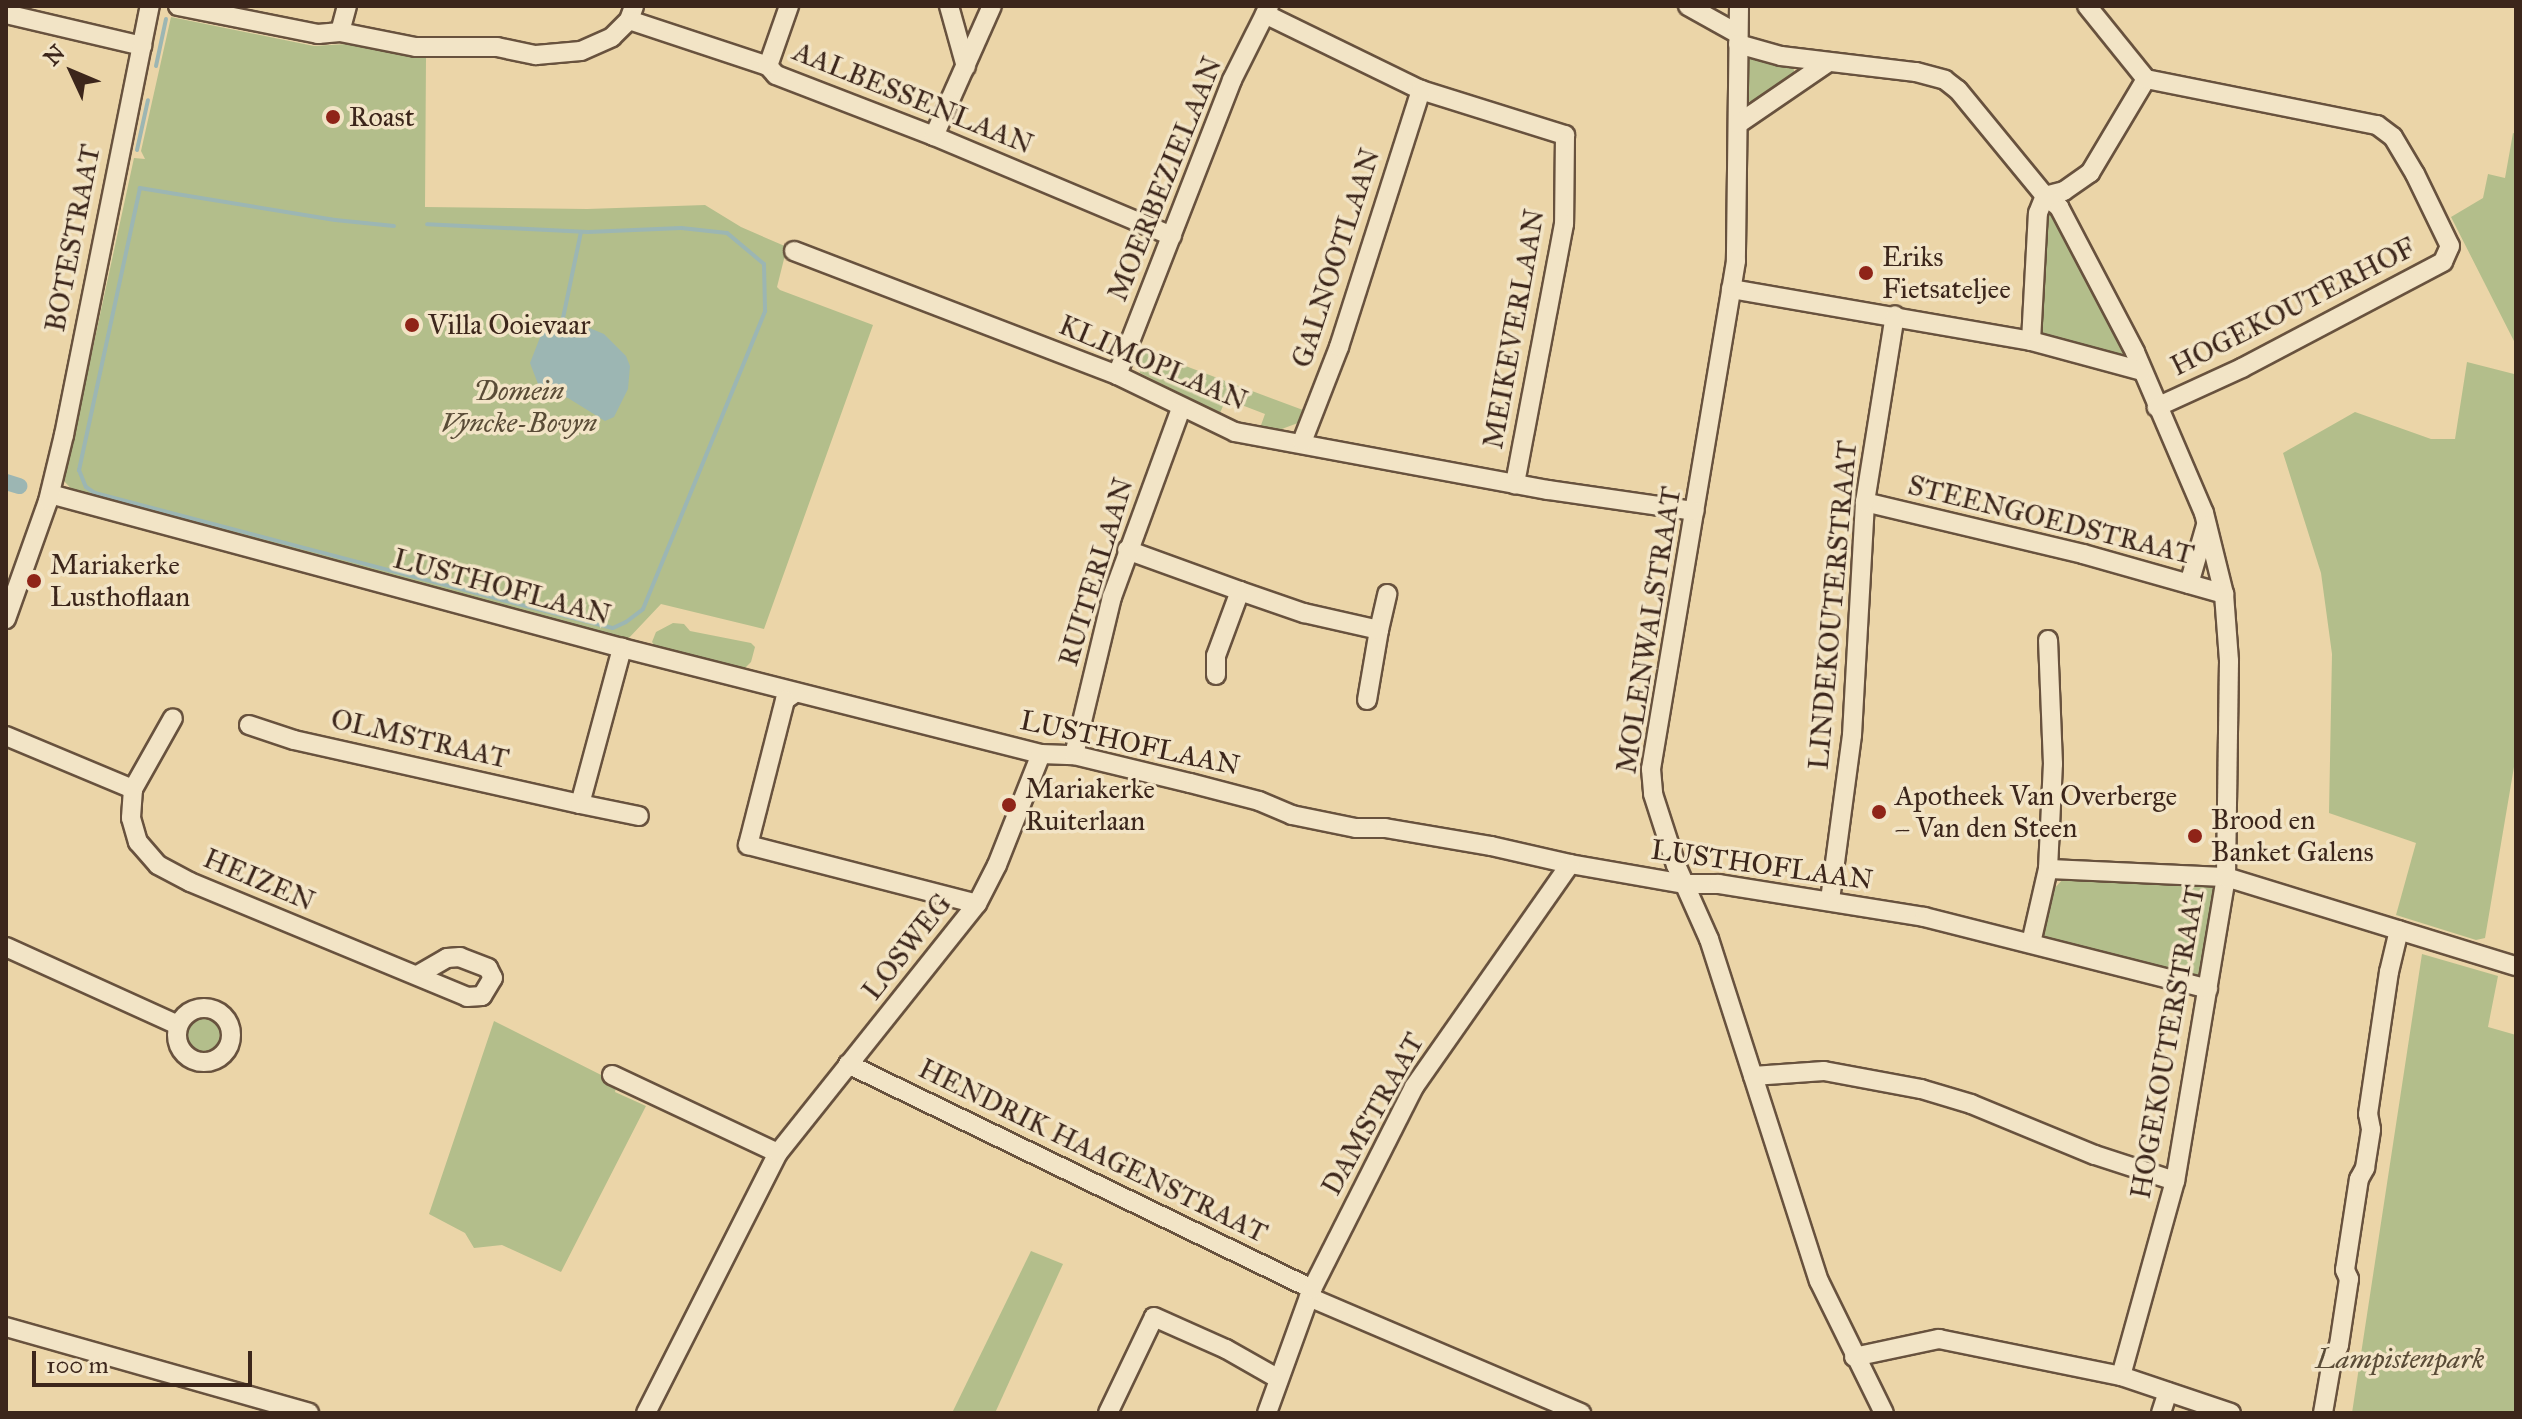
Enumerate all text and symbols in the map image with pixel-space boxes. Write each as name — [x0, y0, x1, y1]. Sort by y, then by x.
north arrow — [32, 32, 112, 112]
street label: AALBESSENLAAN — [788, 35, 1038, 161]
text: N — [38, 39, 71, 71]
street label: MOERBEZIELAAN — [1101, 52, 1229, 306]
place label: Roast — [349, 100, 415, 134]
marker: Roast — [324, 108, 342, 126]
street label: BOTESTRAAT — [38, 141, 108, 335]
street label: GALNOOTLAAN — [1285, 144, 1387, 372]
street label: MEIKEVERLAAN — [1476, 207, 1552, 451]
street label: HOGEKOUTERHOF — [2165, 231, 2421, 383]
place label: Eriks Fietsateljee — [1882, 240, 2011, 306]
marker: Eriks Fietsateljee — [1857, 264, 1875, 282]
place label: Villa Ooievaar — [428, 308, 590, 342]
street label: KLIMOPLAAN — [1054, 308, 1252, 418]
marker: Villa Ooievaar — [403, 316, 421, 334]
park label: Domein Vyncke-Bovyn — [441, 374, 597, 440]
street label: LINDEKOUTERSTRAAT — [1802, 439, 1864, 771]
street label: STEENGOEDSTRAAT — [1904, 468, 2198, 572]
street label: RUITERLAAN — [1051, 474, 1141, 670]
street label: MOLENWALSTRAAT — [1610, 484, 1688, 776]
street label: LUSTHOFLAAN — [390, 542, 614, 632]
place label: Mariakerke Lusthoflaan — [50, 548, 190, 614]
marker: Mariakerke Lusthoflaan — [25, 572, 43, 590]
street label: OLMSTRAAT — [328, 702, 512, 776]
street label: LUSTHOFLAAN — [1017, 703, 1243, 783]
place label: Mariakerke Ruiterlaan — [1025, 772, 1155, 838]
place label: Apotheek Van Overberge – Van den Steen — [1895, 779, 2177, 845]
marker: Mariakerke Ruiterlaan — [1000, 796, 1018, 814]
marker: Apotheek Van Overberge – Van den Steen — [1870, 803, 1888, 821]
place label: Brood en Banket Galens — [2211, 803, 2374, 869]
marker: Brood en Banket Galens — [2186, 827, 2204, 845]
street label: LUSTHOFLAAN — [1649, 833, 1875, 897]
street label: HEIZEN — [198, 842, 320, 918]
street label: HOGEKOUTERSTRAAT — [2124, 882, 2212, 1202]
street label: LOSWEG — [855, 887, 959, 1007]
street label: DAMSTRAAT — [1315, 1027, 1431, 1201]
street label: HENDRIK HAAGENSTRAAT — [913, 1052, 1273, 1250]
scale bar — [36, 1335, 256, 1385]
park label: Lampistenpark — [2315, 1342, 2485, 1376]
text: 100 m — [46, 1350, 109, 1380]

